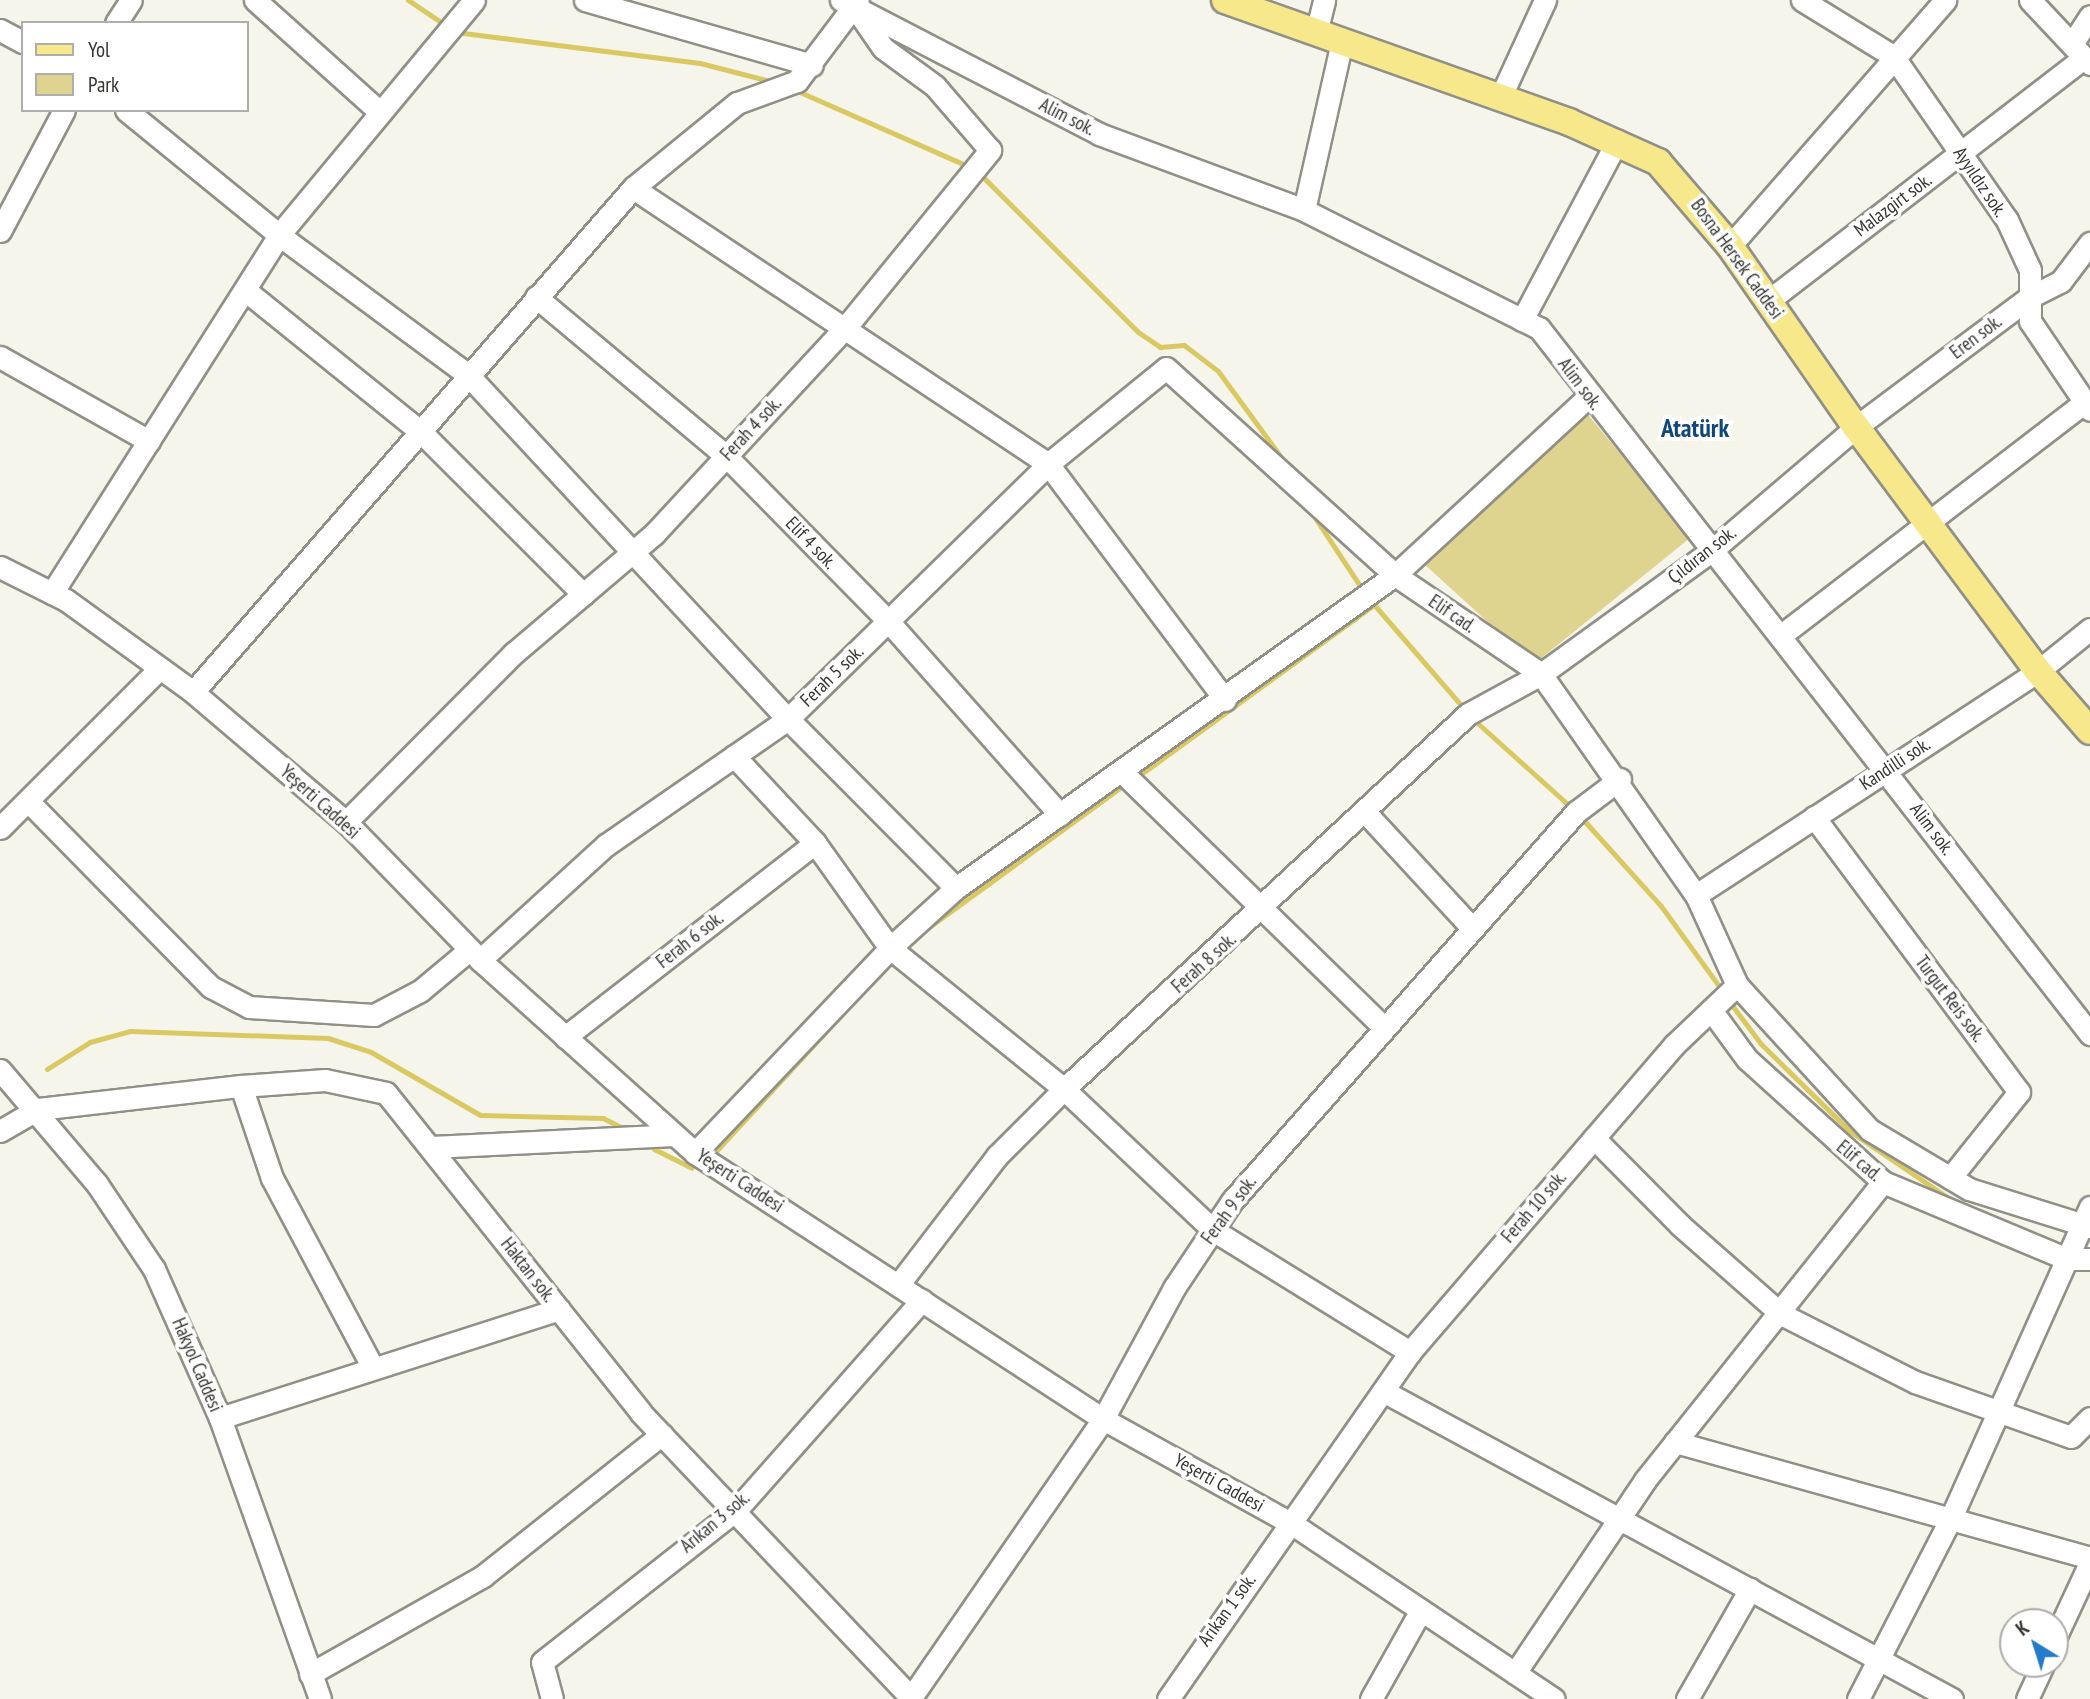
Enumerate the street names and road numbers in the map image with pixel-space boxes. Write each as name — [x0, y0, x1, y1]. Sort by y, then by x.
street label: Alim sok. — [1035, 93, 1099, 141]
street label: Ayyıldız sok. — [1948, 142, 2012, 222]
street label: Malazgirt sok. — [1850, 169, 1936, 241]
street label: Bosna Hersek Caddesi — [1686, 194, 1788, 324]
street label: Eren sok. — [1946, 310, 2006, 364]
street label: Alim sok. — [1553, 353, 1607, 415]
street label: Ferah 4 sok. — [716, 392, 786, 466]
street label: Elif 4 sok. — [781, 512, 841, 574]
street label: Çıldıran sok. — [1663, 521, 1741, 589]
street label: Elif cad. — [1424, 590, 1480, 638]
street label: Ferah 5 sok. — [796, 640, 868, 712]
street label: Kandilli sok. — [1855, 733, 1935, 795]
street label: Yeşerti Caddesi — [275, 760, 365, 844]
street label: Alim sok. — [1905, 798, 1959, 860]
street label: Ferah 6 sok. — [652, 907, 728, 973]
street label: Ferah 8 sok. — [1167, 928, 1241, 998]
street label: Turgut Reis sok. — [1910, 951, 1990, 1047]
street label: Elif cad. — [1832, 1136, 1886, 1186]
street label: Yeşerti Caddesi — [692, 1144, 788, 1218]
street label: Ferah 10 sok. — [1497, 1167, 1571, 1247]
street label: Ferah 9 sok. — [1197, 1171, 1261, 1249]
street label: Haktan sok. — [496, 1233, 560, 1307]
street label: Hakyol Caddesi — [167, 1315, 227, 1415]
street label: Yeşerti Caddesi — [1170, 1449, 1268, 1517]
street label: Arıkan 3 sok. — [676, 1486, 754, 1558]
street label: Arıkan 1 sok. — [1193, 1569, 1261, 1651]

